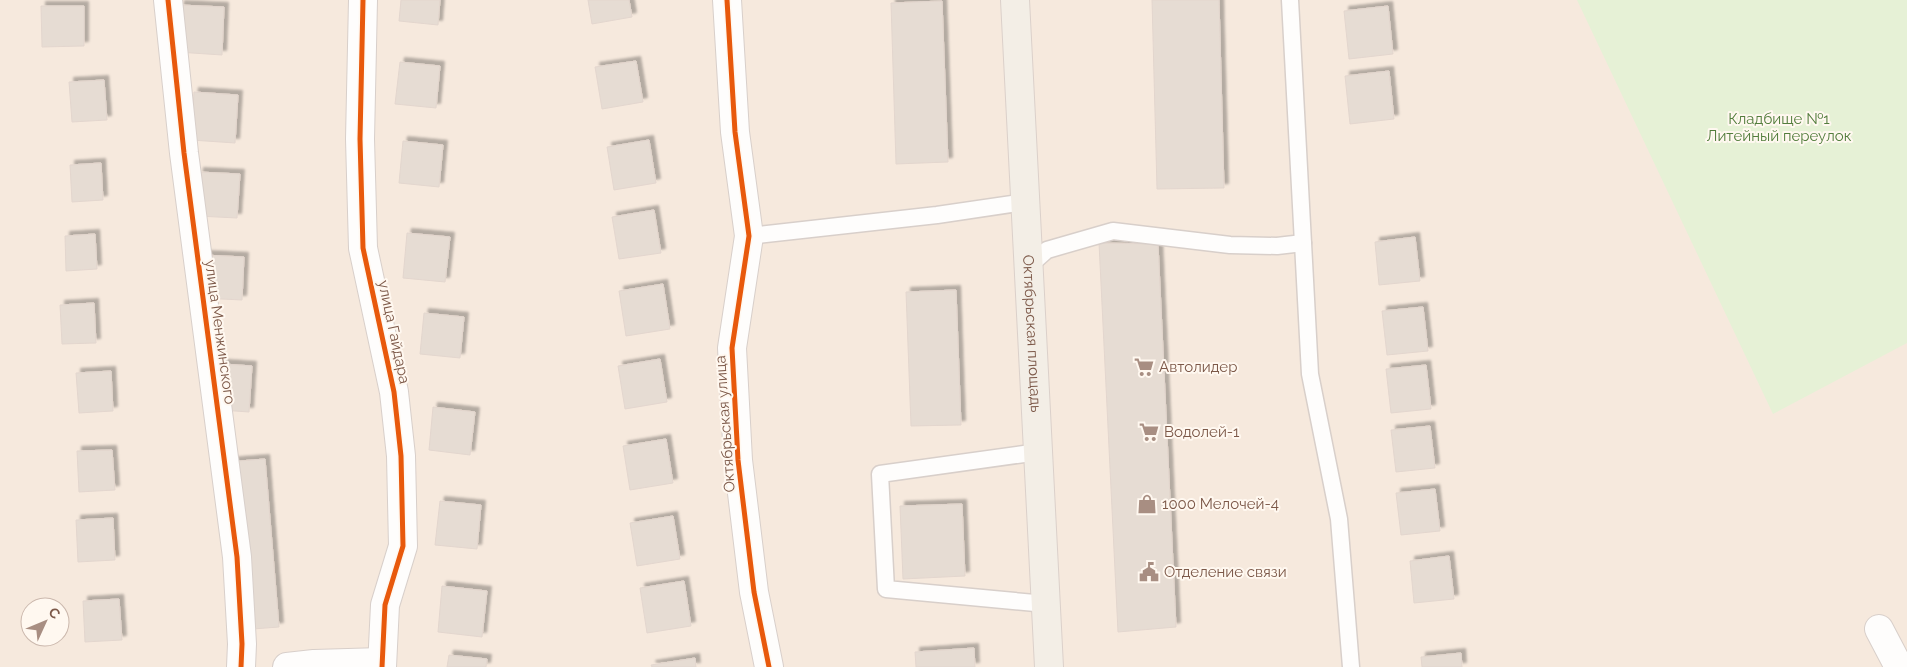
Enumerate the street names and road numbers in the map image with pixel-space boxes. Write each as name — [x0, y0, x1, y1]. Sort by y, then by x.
street label: Октябрьская площадь — [1019, 254, 1045, 413]
street label: улица Менжинского — [201, 259, 239, 406]
street label: улица Гайдара — [374, 279, 414, 385]
street label: Октябрьская улица — [711, 355, 739, 493]

